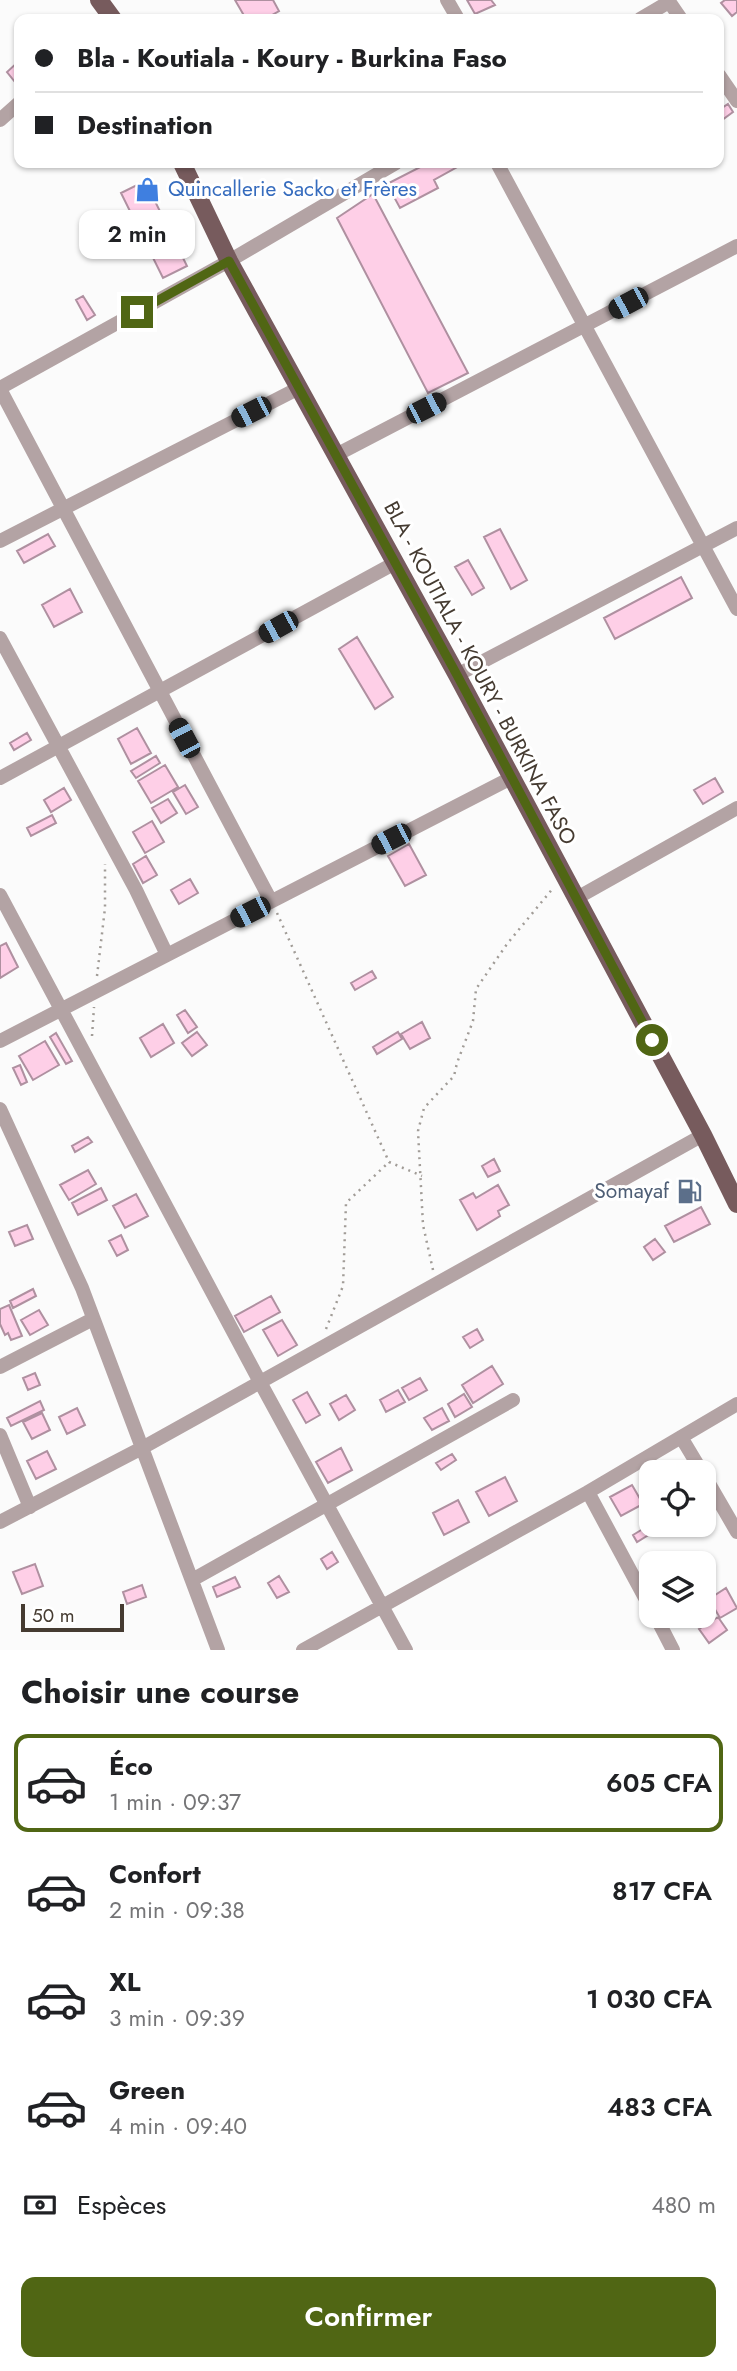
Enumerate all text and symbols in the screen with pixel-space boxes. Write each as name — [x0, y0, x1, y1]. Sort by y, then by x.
text: Bla - Koutiala - Koury - Burkina Faso — [77, 39, 507, 77]
text: Destination — [77, 106, 213, 144]
place label: Quincallerie Sacko et Frères — [168, 174, 417, 204]
shop icon: Quincallerie Sacko et Frères — [134, 175, 162, 203]
callout: 2 min — [79, 210, 195, 260]
text: 2 min — [107, 217, 167, 251]
car — [605, 284, 652, 322]
route end — [121, 296, 153, 328]
car — [403, 389, 450, 427]
car — [228, 393, 275, 431]
street label: BLA - KOUTIALA - KOURY - BURKINA FASO — [376, 496, 584, 850]
car — [255, 608, 302, 646]
car — [165, 715, 204, 761]
car — [368, 820, 415, 858]
car — [227, 893, 274, 931]
route start — [636, 1024, 668, 1056]
place label: Somayaf — [594, 1176, 670, 1206]
fuel station icon: Somayaf — [675, 1177, 703, 1205]
map controls — [639, 1460, 716, 1628]
button: locate — [639, 1460, 716, 1537]
button: layers — [639, 1551, 716, 1628]
scale bar — [21, 1601, 124, 1633]
text: 50 m — [32, 1602, 75, 1629]
text: Choisir une course — [21, 1669, 299, 1715]
text: Éco — [109, 1747, 153, 1785]
icon: car — [25, 1752, 88, 1815]
text: 605 CFA — [606, 1764, 712, 1802]
text: 1 min · 09:37 — [109, 1785, 241, 1819]
text: Confort — [109, 1855, 201, 1893]
icon: car — [25, 1860, 88, 1923]
text: 817 CFA — [612, 1872, 712, 1910]
text: 2 min · 09:38 — [109, 1893, 245, 1927]
text: XL — [109, 1963, 141, 2001]
icon: car — [25, 1968, 88, 2031]
text: 1 030 CFA — [586, 1980, 712, 2018]
text: 3 min · 09:39 — [109, 2001, 245, 2035]
text: Green — [109, 2071, 185, 2109]
icon: car — [25, 2076, 88, 2139]
text: 483 CFA — [607, 2088, 712, 2126]
text: 4 min · 09:40 — [109, 2109, 247, 2143]
icon: cash — [21, 2186, 59, 2224]
text: Espèces — [77, 2186, 166, 2224]
text: 480 m — [651, 2188, 716, 2222]
button: Confirmer — [21, 2277, 716, 2357]

